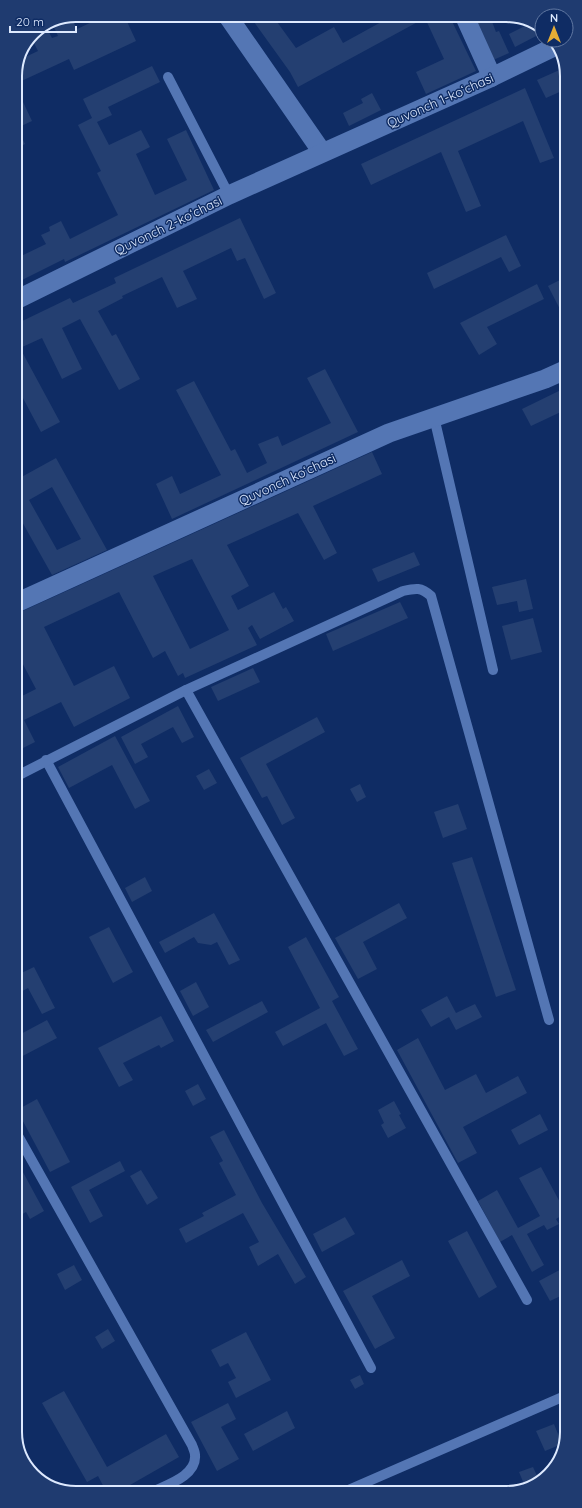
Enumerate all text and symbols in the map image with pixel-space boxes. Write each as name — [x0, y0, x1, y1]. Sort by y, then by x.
scale bar — [10, 8, 76, 34]
north arrow — [534, 8, 574, 48]
text: N — [550, 11, 558, 25]
text: 20 m — [16, 14, 44, 29]
street label: Quvonch 1-koʻchasi — [384, 69, 496, 131]
street label: Quvonch 2-koʻchasi — [112, 192, 224, 258]
street label: Quvonch koʻchasi — [236, 449, 338, 509]

